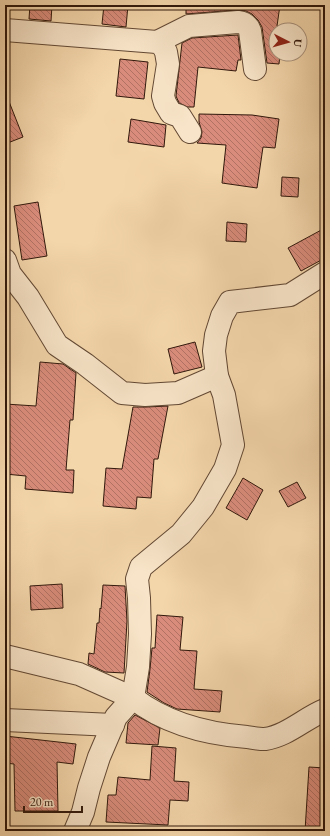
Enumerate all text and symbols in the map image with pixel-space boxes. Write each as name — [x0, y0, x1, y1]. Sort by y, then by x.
north arrow — [268, 22, 308, 62]
text: U — [290, 38, 305, 49]
scale bar — [24, 788, 82, 814]
text: 20 m — [30, 794, 54, 810]

